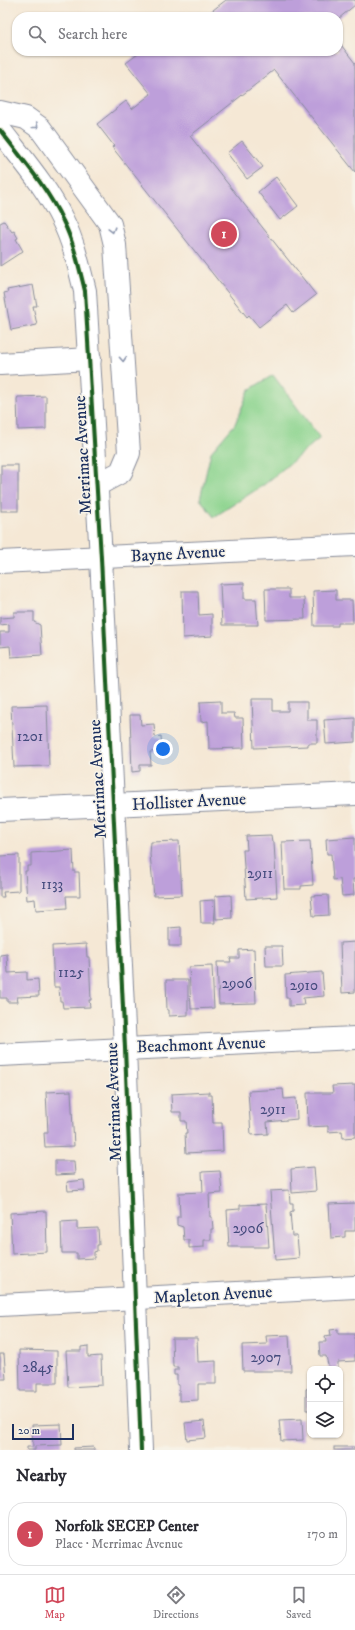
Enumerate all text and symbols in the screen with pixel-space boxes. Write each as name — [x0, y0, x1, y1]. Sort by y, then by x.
search box — [12, 12, 343, 56]
icon: search — [26, 23, 48, 45]
text: Search here — [58, 25, 127, 44]
one-way arrow — [31, 121, 38, 128]
pin: 1 — [211, 219, 237, 249]
one-way arrow — [107, 227, 115, 233]
one-way arrow — [118, 356, 127, 362]
street label: Merrimac Avenue — [69, 395, 97, 515]
street label: Bayne Avenue — [130, 541, 226, 567]
street label: Merrimac Avenue — [84, 719, 112, 839]
house number: 1201 — [17, 727, 43, 746]
your location — [153, 739, 173, 759]
street label: Hollister Avenue — [132, 788, 246, 816]
house number: 2911 — [247, 864, 273, 883]
house number: 1133 — [41, 875, 63, 894]
house number: 1125 — [58, 963, 84, 982]
house number: 2906 — [222, 974, 254, 993]
house number: 2910 — [290, 976, 318, 995]
street label: Beachmont Avenue — [136, 1032, 266, 1058]
street label: Merrimac Avenue — [101, 1042, 127, 1162]
house number: 2911 — [260, 1100, 286, 1119]
house number: 2906 — [233, 1219, 265, 1238]
street label: Mapleton Avenue — [153, 1281, 273, 1309]
house number: 2907 — [251, 1348, 282, 1367]
house number: 2845 — [23, 1358, 54, 1377]
map controls — [307, 1366, 343, 1438]
button: locate — [307, 1366, 343, 1402]
button: layers — [307, 1402, 343, 1438]
scale bar — [12, 1422, 74, 1441]
text: 20 m — [18, 1424, 40, 1438]
text: Nearby — [16, 1465, 66, 1487]
text: Norfolk SECEP Center — [55, 1517, 198, 1536]
text: 1 — [28, 1526, 32, 1542]
text: 170 m — [307, 1526, 338, 1542]
text: Place · Merrimac Avenue — [55, 1536, 183, 1552]
tab: Map — [44, 1584, 66, 1622]
tab: Directions — [153, 1584, 199, 1622]
tab: Saved — [286, 1584, 311, 1622]

